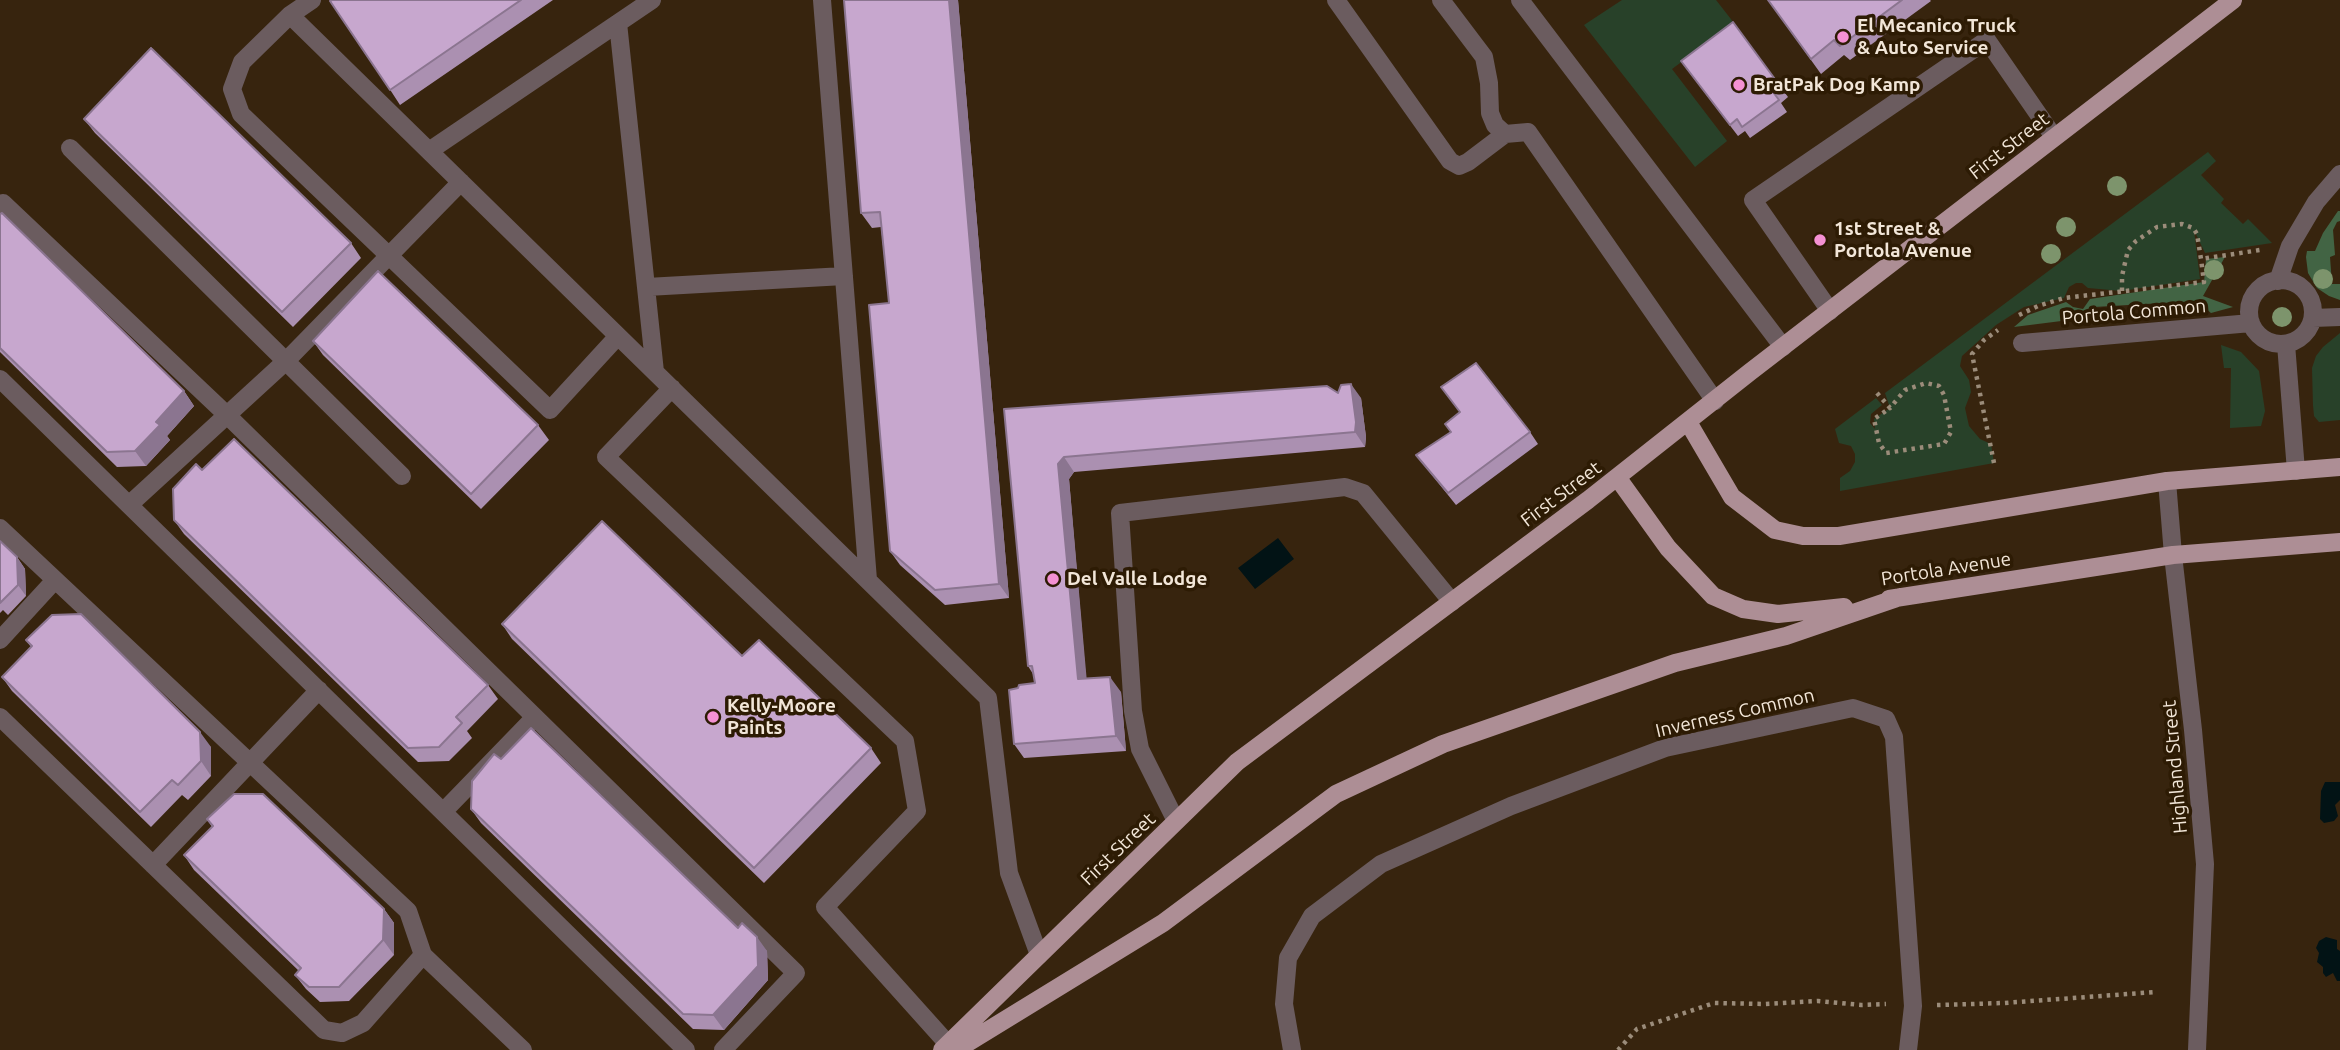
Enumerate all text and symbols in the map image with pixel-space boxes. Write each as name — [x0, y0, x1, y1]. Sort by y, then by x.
place label: El Mecanico Truck & Auto Service — [1857, 15, 2016, 59]
marker: El Mecanico Truck & Auto Service — [1835, 29, 1851, 45]
place label: BratPak Dog Kamp — [1753, 74, 1920, 96]
marker: BratPak Dog Kamp — [1731, 77, 1747, 93]
street label: First Street — [1965, 108, 2053, 184]
place label: 1st Street & Portola Avenue — [1834, 218, 1972, 262]
marker: 1st Street & Portola Avenue — [1812, 232, 1828, 248]
street label: Portola Common — [2061, 294, 2207, 330]
street label: First Street — [1516, 456, 1606, 532]
street label: Portola Avenue — [1879, 547, 2013, 591]
place label: Del Valle Lodge — [1067, 568, 1207, 590]
marker: Del Valle Lodge — [1045, 571, 1061, 587]
street label: Inverness Common — [1653, 684, 1817, 742]
place label: Kelly-Moore Paints — [727, 695, 836, 739]
street label: Highland Street — [2158, 699, 2192, 835]
marker: Kelly-Moore Paints — [705, 709, 721, 725]
street label: First Street — [1076, 808, 1160, 890]

